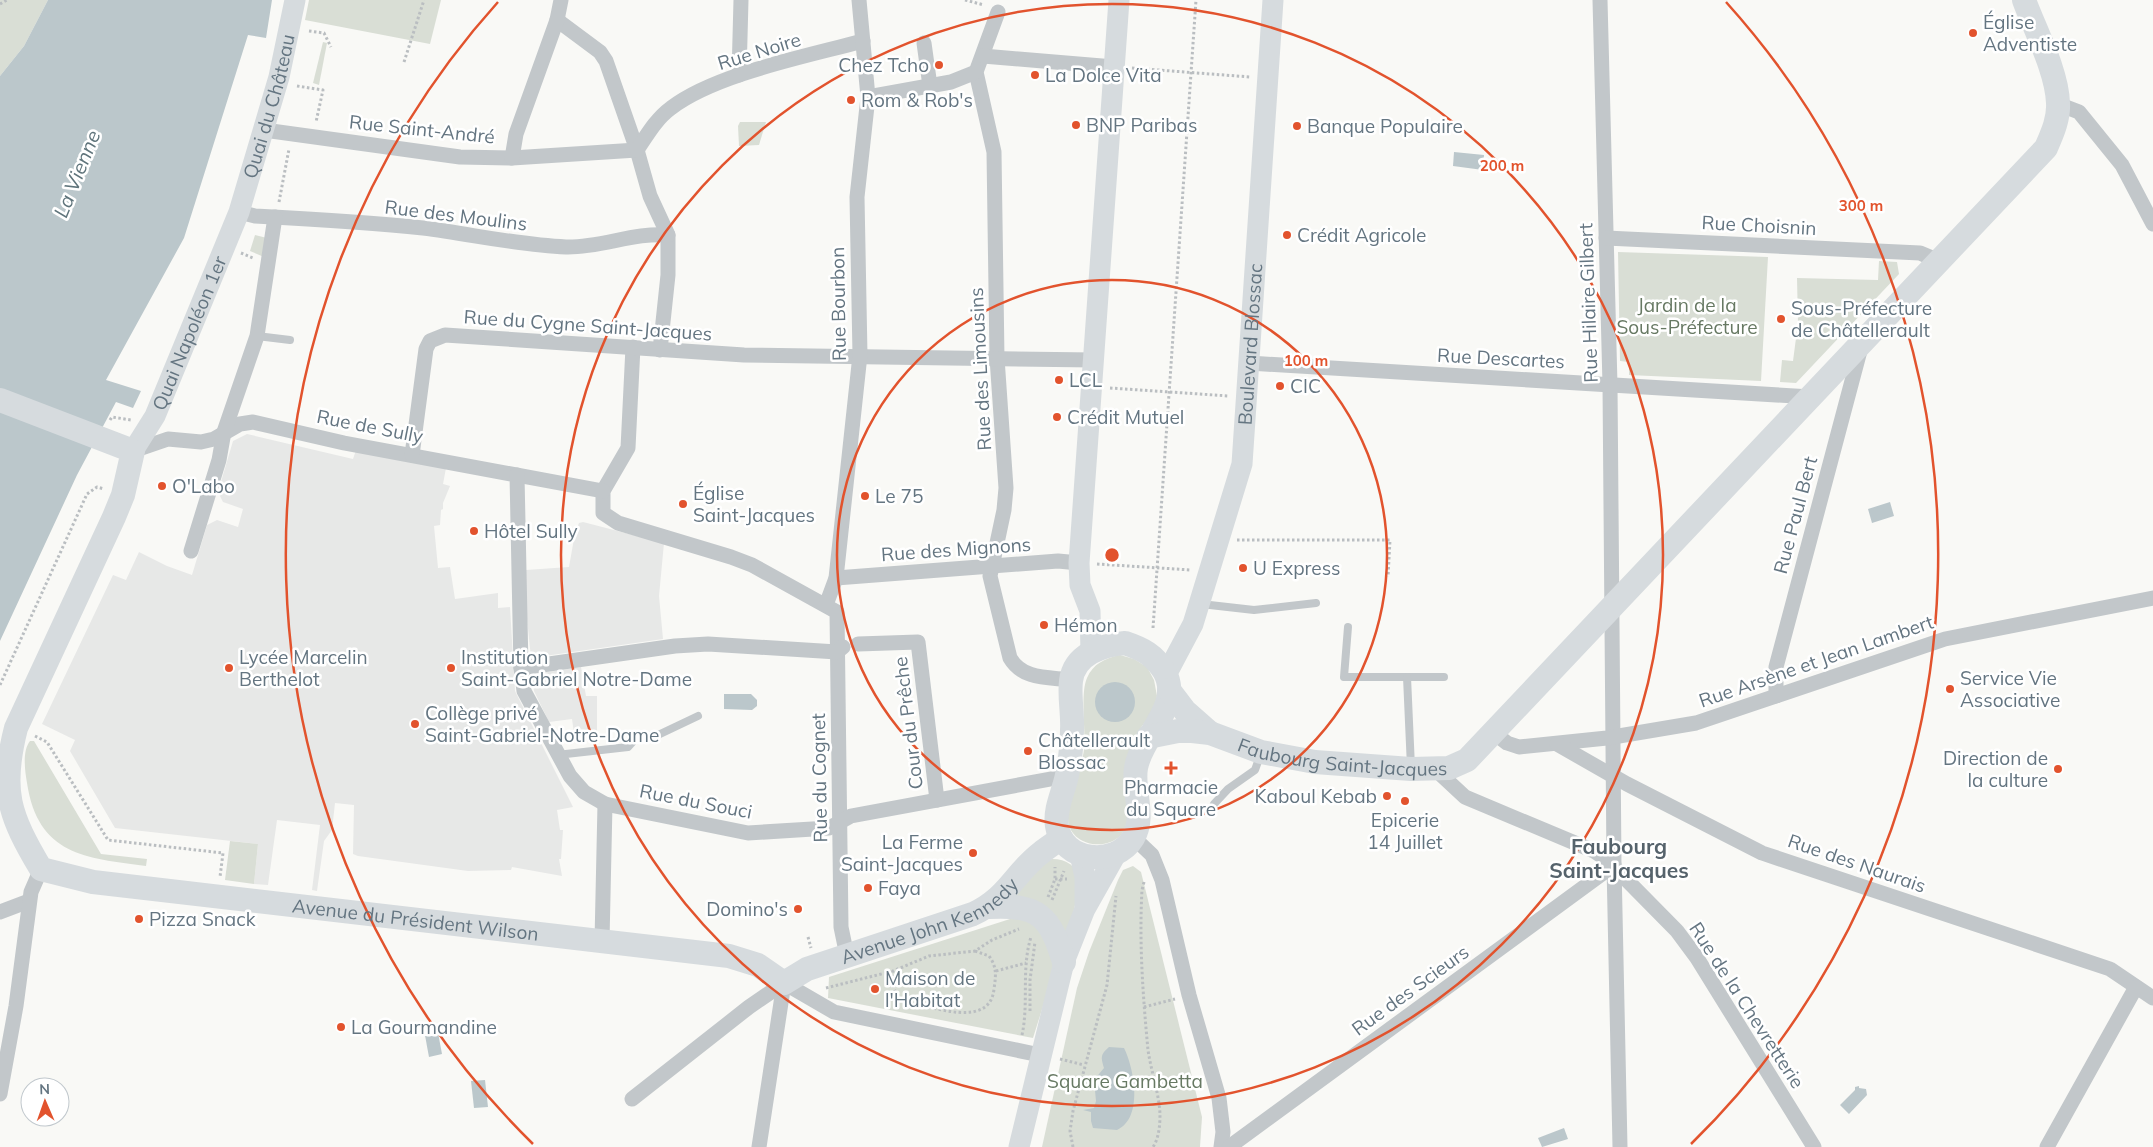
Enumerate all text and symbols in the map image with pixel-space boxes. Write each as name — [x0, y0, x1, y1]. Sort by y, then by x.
place label: Église Adventiste — [1983, 10, 2077, 56]
street label: Rue Noire — [714, 27, 804, 75]
marker: Église Adventiste — [1967, 27, 1979, 39]
street label: Quai du Château — [238, 32, 300, 181]
place label: Chez Tcho — [838, 53, 929, 77]
marker: Chez Tcho — [933, 59, 945, 71]
place label: La Dolce Vita — [1045, 63, 1162, 87]
marker: La Dolce Vita — [1029, 69, 1041, 81]
place label: Rom & Rob's — [861, 88, 973, 112]
marker: Rom & Rob's — [845, 94, 857, 106]
street label: Rue Saint-André — [348, 109, 496, 149]
place label: BNP Paribas — [1086, 113, 1197, 137]
place label: Banque Populaire — [1307, 114, 1463, 138]
marker: BNP Paribas — [1070, 119, 1082, 131]
marker: Banque Populaire — [1291, 120, 1303, 132]
water label: La Vienne — [48, 126, 105, 221]
text: 200 m — [1480, 156, 1524, 175]
street label: Rue des Moulins — [383, 194, 529, 236]
text: 300 m — [1839, 196, 1883, 215]
street label: Rue Choisnin — [1701, 210, 1817, 240]
street label: Rue Hilaire Gilbert — [1573, 222, 1603, 383]
place label: Crédit Agricole — [1297, 223, 1426, 247]
marker: Crédit Agricole — [1281, 229, 1293, 241]
street label: Rue Bourbon — [825, 247, 851, 361]
street label: Quai Napoléon 1er — [147, 252, 232, 414]
street label: Boulevard Blossac — [1233, 263, 1267, 426]
street label: Rue des Limousins — [964, 287, 996, 451]
park label: Jardin de la Sous-Préfecture — [1616, 293, 1758, 339]
place label: Sous-Préfecture de Châtellerault — [1791, 296, 1932, 342]
street label: Rue du Cygne Saint-Jacques — [463, 304, 713, 346]
marker: Sous-Préfecture de Châtellerault — [1775, 313, 1787, 325]
street label: Rue Descartes — [1437, 343, 1565, 373]
text: 100 m — [1284, 351, 1328, 370]
place label: LCL — [1069, 368, 1103, 392]
marker: LCL — [1053, 374, 1065, 386]
place label: CIC — [1290, 374, 1321, 398]
marker: CIC — [1274, 380, 1286, 392]
street label: Rue de Sully — [315, 404, 425, 448]
place label: Crédit Mutuel — [1067, 405, 1184, 429]
marker: Crédit Mutuel — [1051, 411, 1063, 423]
street label: Rue Paul Bert — [1768, 453, 1822, 576]
place label: O'Labo — [172, 474, 235, 498]
marker: O'Labo — [156, 480, 168, 492]
place label: Église Saint-Jacques — [693, 481, 815, 527]
place label: Le 75 — [875, 484, 923, 508]
marker: Le 75 — [859, 490, 871, 502]
marker: Église Saint-Jacques — [677, 498, 689, 510]
place label: Hôtel Sully — [484, 519, 578, 543]
marker: Hôtel Sully — [468, 525, 480, 537]
street label: Rue des Mignons — [880, 532, 1032, 566]
centre of rings — [1103, 546, 1121, 564]
place label: U Express — [1253, 556, 1341, 580]
marker: U Express — [1237, 562, 1249, 574]
street label: Rue Arsène et Jean Lambert — [1696, 609, 1937, 712]
place label: Hémon — [1054, 613, 1118, 637]
marker: Hémon — [1038, 619, 1050, 631]
place label: Lycée Marcelin Berthelot — [239, 645, 368, 691]
place label: Institution Saint-Gabriel Notre-Dame — [461, 645, 692, 691]
street label: Cour du Prêche — [888, 655, 928, 791]
marker: Lycée Marcelin Berthelot — [223, 662, 235, 674]
marker: Institution Saint-Gabriel Notre-Dame — [445, 662, 457, 674]
place label: Service Vie Associative — [1960, 666, 2060, 712]
marker: Service Vie Associative — [1944, 683, 1956, 695]
place label: Collège privé Saint-Gabriel-Notre-Dame — [425, 701, 659, 747]
street label: Rue du Cognet — [806, 713, 832, 843]
marker: Collège privé Saint-Gabriel-Notre-Dame — [409, 718, 421, 730]
place label: Châtellerault Blossac — [1038, 728, 1150, 774]
street label: Faubourg Saint-Jacques — [1235, 732, 1448, 781]
marker: Châtellerault Blossac — [1022, 745, 1034, 757]
place label: Direction de la culture — [1943, 746, 2048, 792]
marker: Pharmacie du Square — [1165, 762, 1177, 774]
marker: Direction de la culture — [2052, 763, 2064, 775]
place label: Pharmacie du Square — [1124, 775, 1218, 821]
street label: Rue du Souci — [638, 778, 754, 824]
place label: Kaboul Kebab — [1254, 784, 1377, 808]
marker: Kaboul Kebab — [1381, 790, 1393, 802]
marker: Epicerie 14 Juillet — [1399, 795, 1411, 807]
place label: Epicerie 14 Juillet — [1367, 808, 1443, 854]
street label: Rue des Naurais — [1785, 828, 1929, 898]
place label: La Ferme Saint-Jacques — [841, 830, 963, 876]
district label: Faubourg Saint-Jacques — [1549, 833, 1689, 883]
marker: La Ferme Saint-Jacques — [967, 847, 979, 859]
street label: Avenue John Kennedy — [838, 873, 1023, 969]
place label: Faya — [878, 876, 921, 900]
marker: Faya — [862, 882, 874, 894]
street label: Avenue du Président Wilson — [291, 893, 540, 946]
place label: Domino's — [706, 897, 788, 921]
marker: Domino's — [792, 903, 804, 915]
place label: Pizza Snack — [149, 907, 256, 931]
marker: Pizza Snack — [133, 913, 145, 925]
street label: Rue de la Chevretterie — [1684, 917, 1810, 1093]
street label: Rue des Scieurs — [1347, 939, 1473, 1041]
place label: Maison de l'Habitat — [885, 966, 975, 1012]
marker: Maison de l'Habitat — [869, 983, 881, 995]
place label: La Gourmandine — [351, 1015, 497, 1039]
marker: La Gourmandine — [335, 1021, 347, 1033]
park label: Square Gambetta — [1047, 1069, 1203, 1093]
north arrow — [20, 1077, 70, 1127]
text: N — [39, 1080, 50, 1098]

